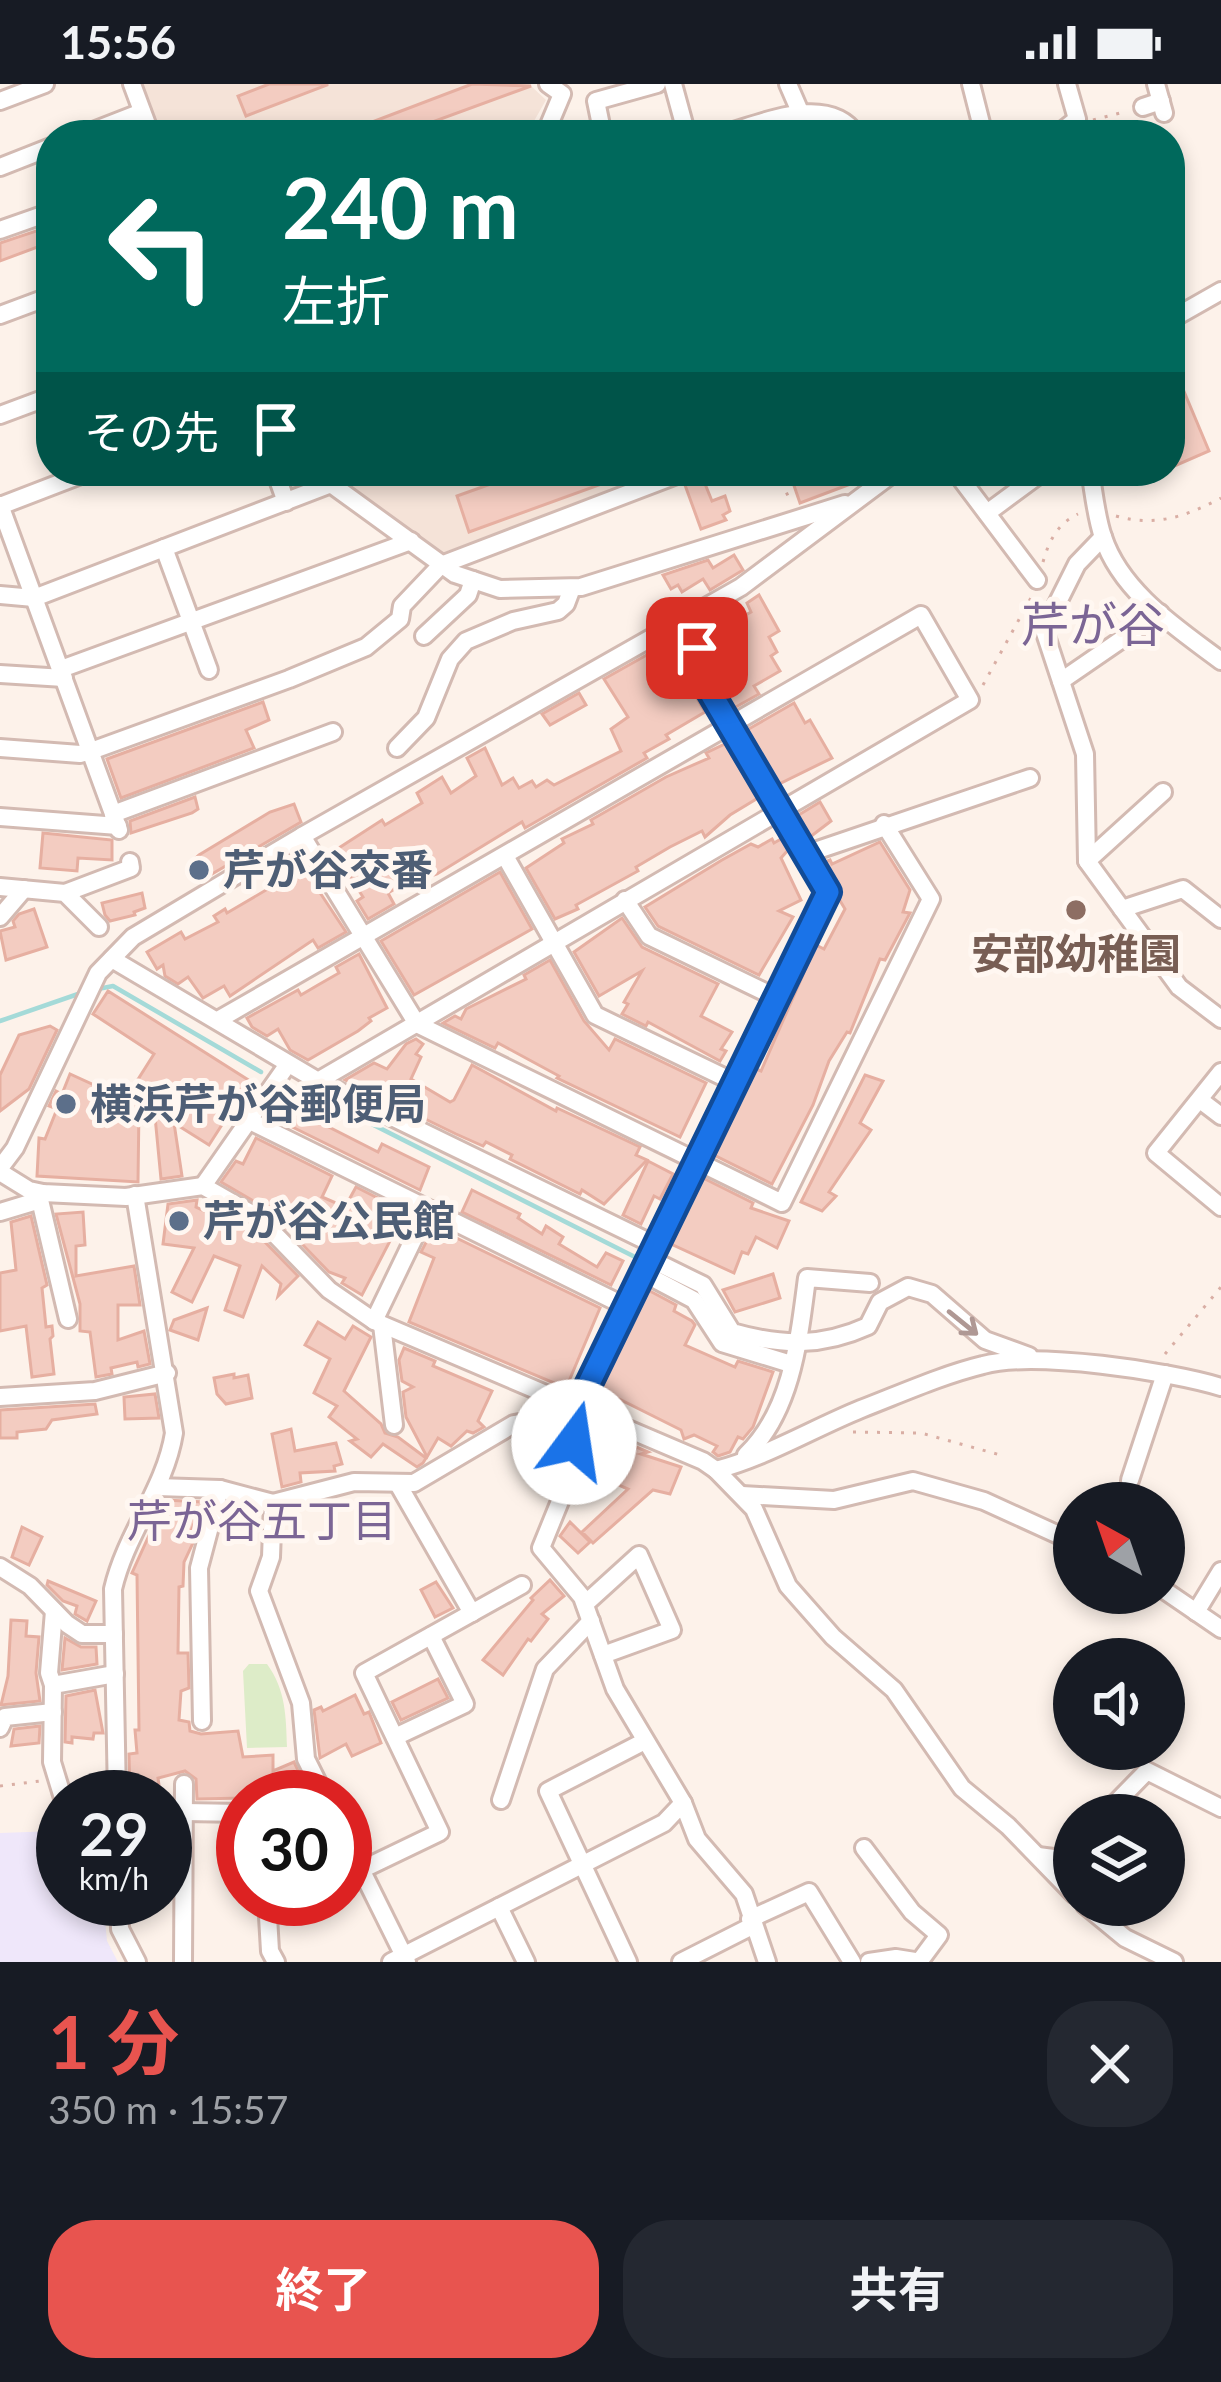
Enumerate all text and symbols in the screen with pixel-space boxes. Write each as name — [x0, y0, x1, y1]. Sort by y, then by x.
text: 15:56 — [60, 15, 176, 69]
text: 240 m — [282, 156, 519, 257]
icon: left — [84, 168, 240, 324]
text: 左折 — [282, 268, 390, 333]
icon: arrive — [243, 396, 309, 462]
text: その先 — [84, 405, 219, 459]
district label: 芹が谷 — [1021, 595, 1165, 652]
pin — [646, 597, 748, 699]
icon: arrive — [664, 615, 730, 681]
place label: 芹が谷交番 — [223, 844, 433, 894]
marker: 芹が谷交番 — [186, 857, 212, 883]
marker: 安部幼稚園 — [1063, 897, 1089, 923]
place label: 安部幼稚園 — [971, 928, 1181, 978]
place label: 横浜芹が谷郵便局 — [90, 1078, 426, 1128]
marker: 横浜芹が谷郵便局 — [53, 1091, 79, 1117]
place label: 芹が谷公民館 — [203, 1195, 455, 1245]
marker: 芹が谷公民館 — [166, 1208, 192, 1234]
one-way arrow — [947, 1309, 979, 1336]
position arrow — [511, 1379, 637, 1505]
north arrow — [1053, 1482, 1185, 1614]
map controls — [1053, 1482, 1185, 1926]
district label: 芹が谷五丁目 — [127, 1493, 397, 1547]
button: sound — [1053, 1638, 1185, 1770]
speed limit sign: 30 — [216, 1770, 372, 1926]
button: layers — [1053, 1794, 1185, 1926]
text: 29 — [79, 1797, 149, 1869]
text: km/h — [79, 1860, 149, 1896]
text: 1 分 — [48, 1998, 179, 2084]
button: close — [1047, 2001, 1173, 2127]
text: 350 m · 15:57 — [48, 2086, 288, 2132]
button: 終了 — [48, 2220, 599, 2358]
button: 共有 — [623, 2220, 1173, 2358]

